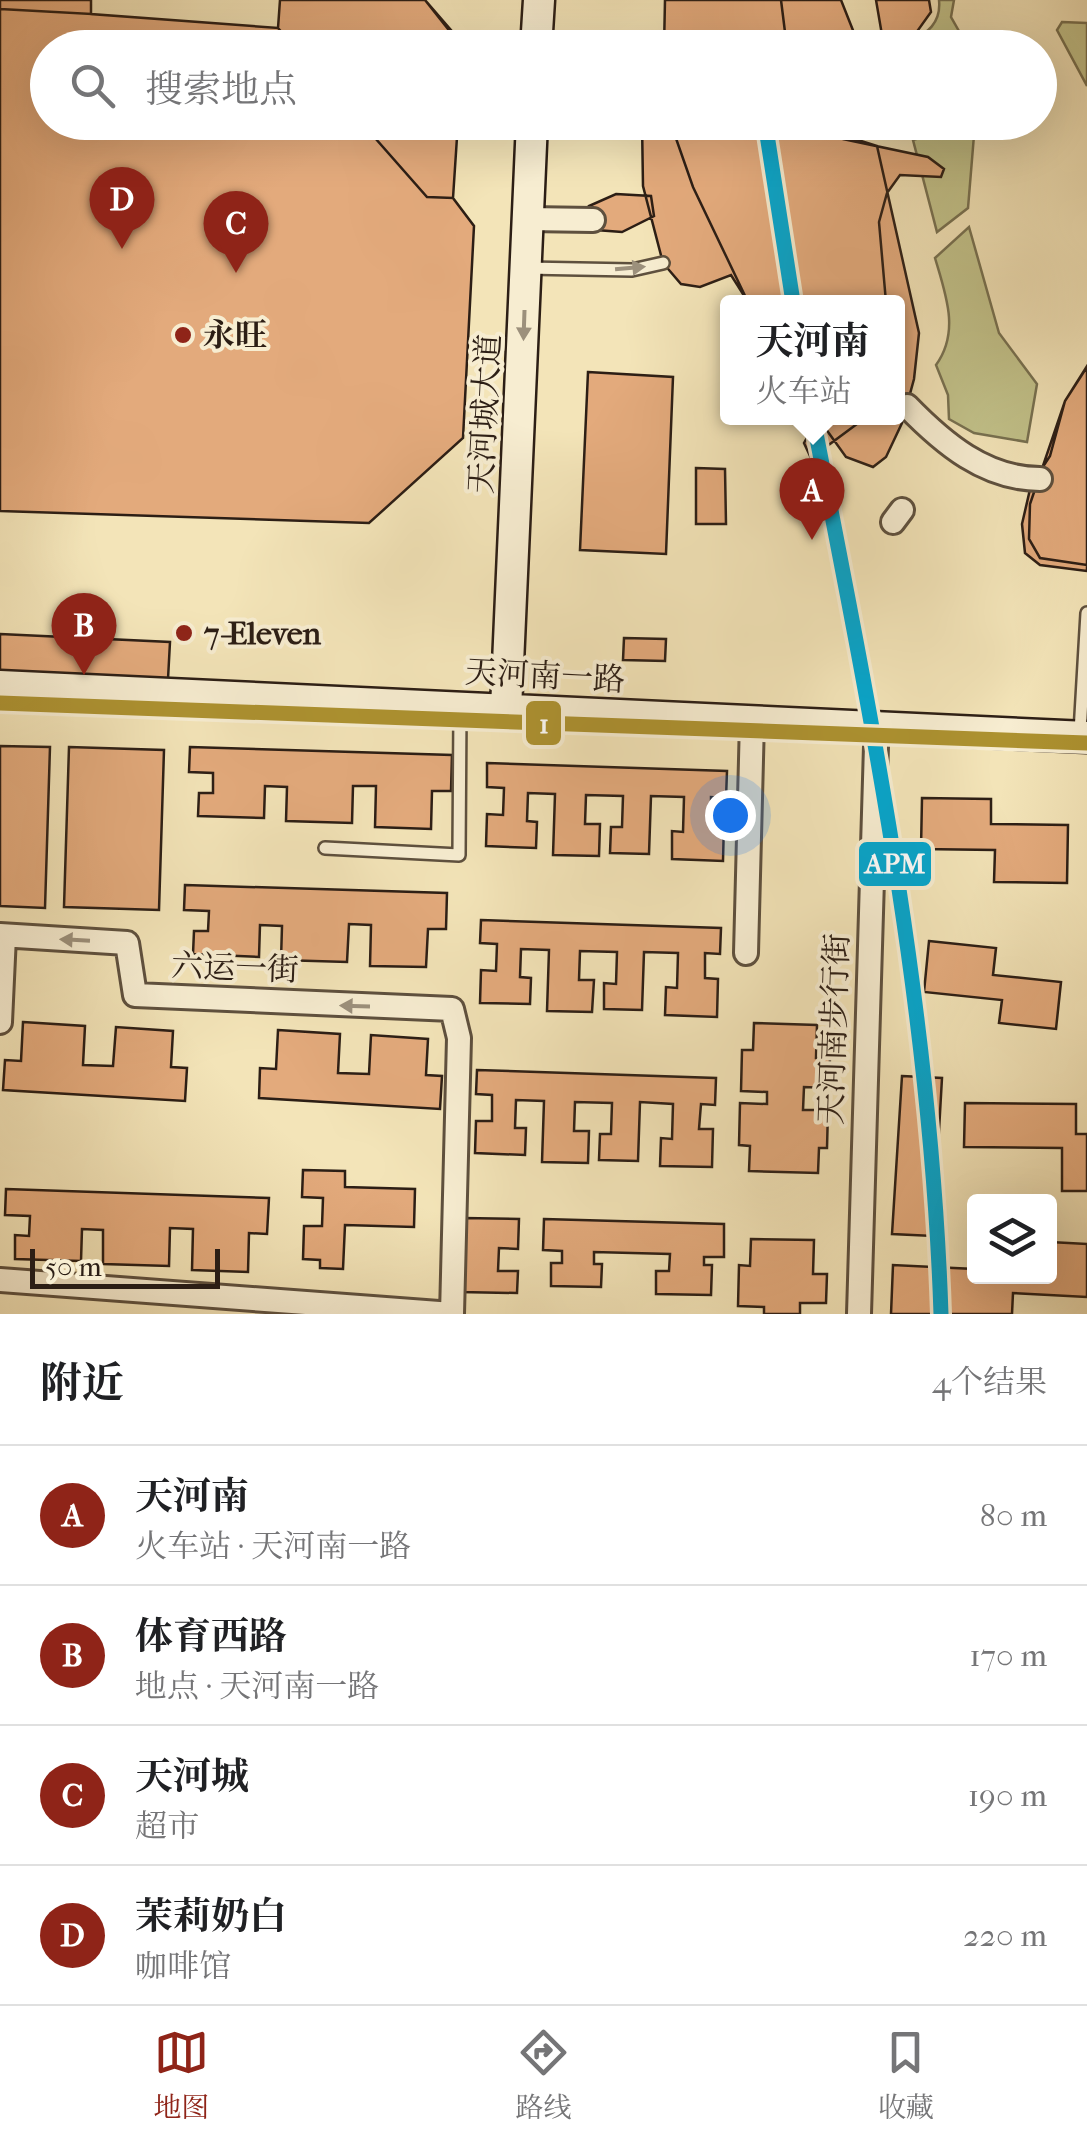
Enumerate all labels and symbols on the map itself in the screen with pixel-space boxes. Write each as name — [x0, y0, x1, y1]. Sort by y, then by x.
pin: D — [90, 166, 154, 249]
pin: C — [204, 190, 268, 273]
one-way arrow — [614, 260, 646, 276]
one-way arrow — [515, 309, 531, 341]
place label: 永旺 — [203, 317, 267, 354]
marker: 永旺 — [172, 324, 194, 346]
street label: 天河城大道 — [462, 333, 508, 495]
pin: A — [780, 458, 844, 540]
pin: B — [52, 592, 116, 675]
place label: 7-Eleven — [203, 615, 322, 652]
marker: 7-Eleven — [173, 622, 195, 644]
street label: 天河南一路 — [464, 653, 626, 699]
line badge: 1 — [524, 699, 563, 747]
text: 1 — [539, 707, 549, 740]
your location — [705, 790, 756, 841]
line badge: APM — [857, 840, 933, 888]
text: APM — [863, 847, 926, 880]
one-way arrow — [58, 932, 90, 948]
street label: 天河南步行街 — [812, 932, 856, 1126]
street label: 六运一街 — [170, 947, 300, 989]
one-way arrow — [338, 997, 370, 1013]
scale bar — [30, 1244, 220, 1288]

